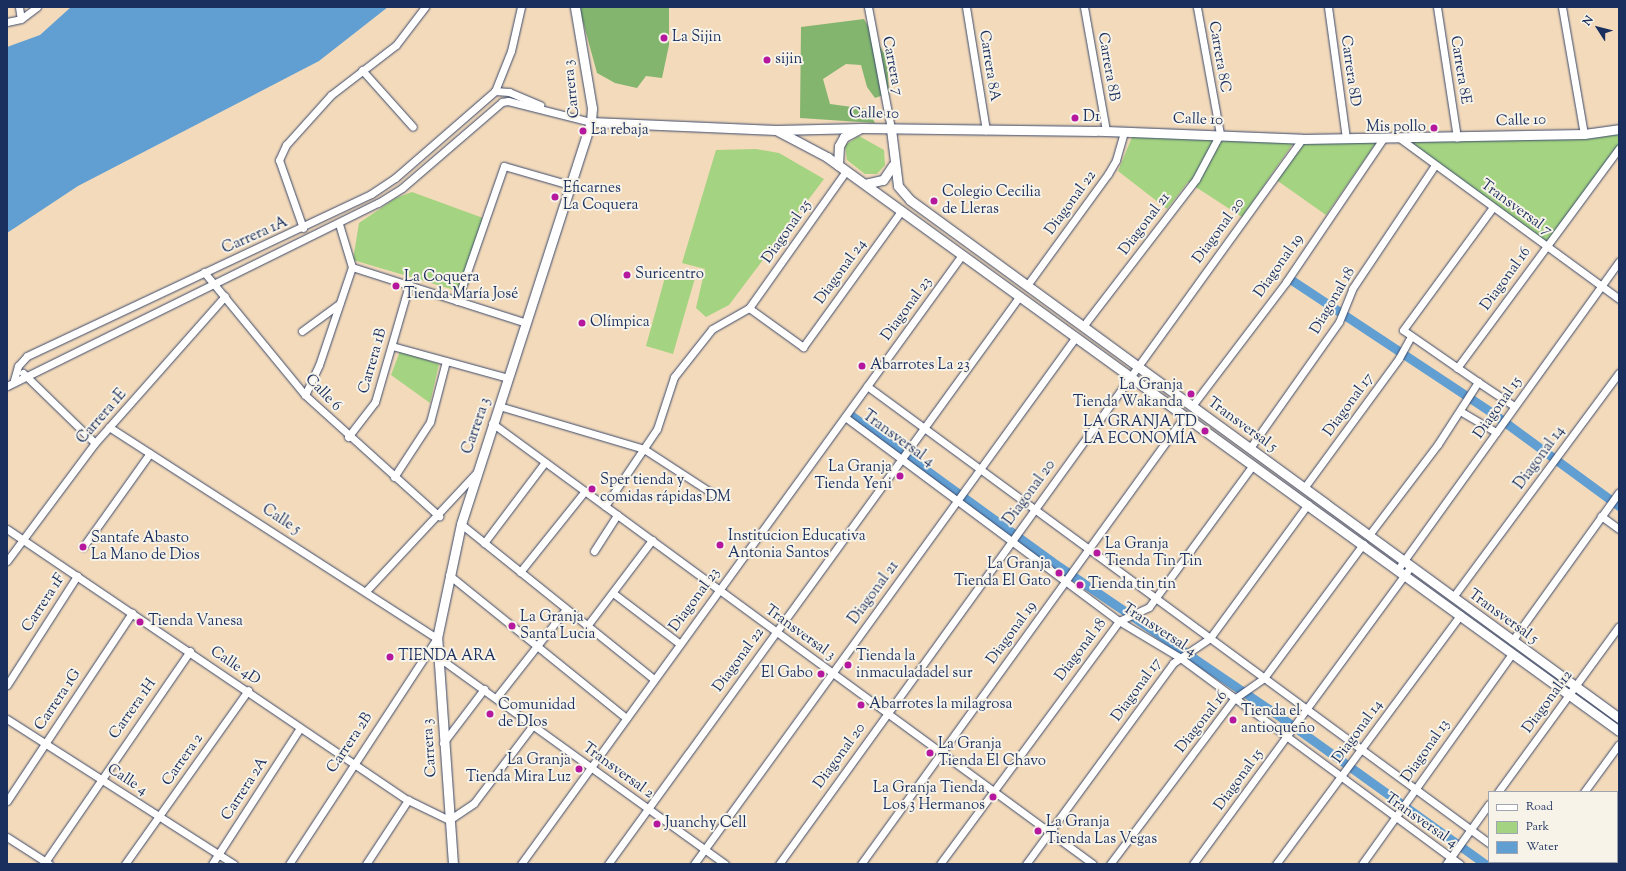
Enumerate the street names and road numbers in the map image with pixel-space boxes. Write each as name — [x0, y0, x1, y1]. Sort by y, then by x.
street label: Carrera 8C — [1204, 20, 1234, 94]
street label: Carrera 8A — [974, 29, 1004, 103]
street label: Carrera 8B — [1093, 31, 1123, 103]
street label: Carrera 8D — [1336, 34, 1364, 108]
street label: Carrera 8E — [1446, 34, 1474, 106]
street label: Carrera 7 — [877, 35, 907, 97]
street label: Carrera 3 — [560, 59, 584, 119]
street label: Calle 10 — [849, 105, 899, 123]
street label: Calle 10 — [1173, 110, 1223, 130]
street label: Calle 10 — [1496, 111, 1546, 131]
street label: Diagonal 22 — [1042, 167, 1100, 239]
street label: Transversal 7 — [1477, 176, 1555, 240]
street label: Diagonal 21 — [1116, 189, 1174, 259]
street label: Diagonal 20 — [1189, 195, 1249, 267]
street label: Diagonal 25 — [759, 197, 815, 267]
street label: Carrera 1A — [219, 214, 291, 258]
street label: Diagonal 19 — [1250, 231, 1308, 301]
street label: Diagonal 24 — [811, 236, 871, 308]
street label: Diagonal 16 — [1477, 244, 1535, 314]
street label: Diagonal 18 — [1307, 264, 1359, 338]
street label: Diagonal 23 — [878, 274, 936, 344]
street label: Carrera 1B — [355, 326, 391, 396]
street label: Diagonal 17 — [1320, 370, 1378, 440]
street label: Calle 6 — [301, 371, 345, 415]
street label: Diagonal 15 — [1470, 373, 1526, 443]
street label: Carrera 1E — [73, 386, 131, 448]
street label: Transversal 5 — [1204, 394, 1280, 456]
street label: Carrera 3 — [459, 395, 495, 457]
street label: Transversal 4 — [859, 407, 937, 471]
street label: Diagonal 14 — [1511, 423, 1569, 493]
street label: Diagonal 20 — [1000, 457, 1060, 529]
street label: Calle 5 — [258, 501, 304, 539]
street label: Diagonal 21 — [845, 558, 903, 628]
street label: Diagonal 23 — [666, 565, 724, 635]
street label: Carrera 1F — [18, 570, 70, 636]
street label: Transversal 5 — [1465, 586, 1541, 648]
street label: Diagonal 19 — [983, 598, 1041, 668]
street label: Transversal 4 — [1119, 599, 1199, 661]
street label: Transversal 3 — [761, 601, 839, 665]
street label: Diagonal 18 — [1052, 615, 1110, 685]
street label: Diagonal 22 — [710, 624, 768, 696]
street label: Calle 4D — [206, 643, 264, 689]
street label: Diagonal 17 — [1108, 655, 1166, 725]
street label: Carrera 1G — [31, 666, 85, 734]
street label: Diagonal 12 — [1519, 667, 1577, 737]
street label: Carrera 1H — [106, 675, 160, 743]
street label: Diagonal 16 — [1172, 687, 1232, 757]
street label: Diagonal 14 — [1329, 697, 1387, 767]
street label: Carrera 2B — [323, 709, 377, 777]
street label: Diagonal 13 — [1398, 716, 1454, 786]
street label: Carrera 3 — [419, 718, 441, 778]
street label: Diagonal 20 — [810, 720, 870, 792]
street label: Carrera 2 — [159, 730, 207, 790]
street label: Transversal 2 — [579, 739, 657, 803]
street label: Diagonal 15 — [1211, 746, 1267, 814]
street label: Carrera 2A — [218, 754, 272, 824]
street label: Calle 4 — [103, 760, 151, 800]
street label: Transversal 4 — [1381, 789, 1461, 853]

